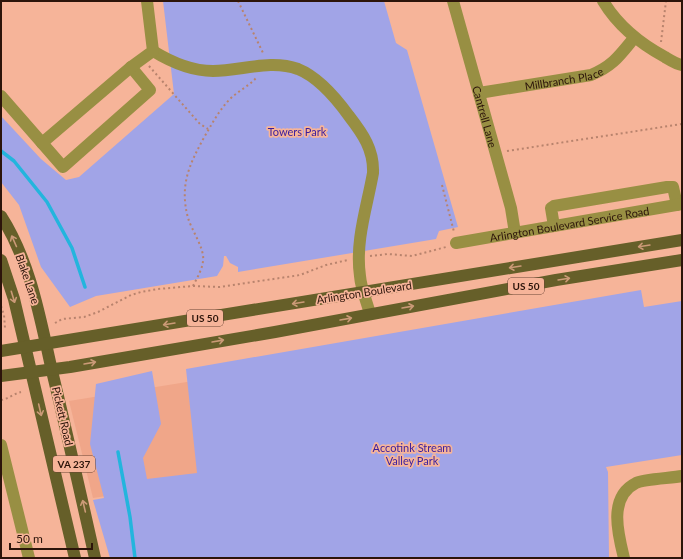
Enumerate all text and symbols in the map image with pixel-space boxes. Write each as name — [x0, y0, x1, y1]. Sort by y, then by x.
street label: Millbranch Place — [524, 64, 605, 92]
street label: Cantrell Lane — [471, 84, 500, 149]
park label: Towers Park — [268, 125, 327, 138]
street label: Arlington Boulevard Service Road — [489, 203, 650, 244]
one-way arrow — [10, 235, 17, 247]
one-way arrow — [637, 242, 650, 250]
street label: Blake Lane — [13, 252, 43, 306]
one-way arrow — [509, 263, 522, 271]
one-way arrow — [557, 275, 570, 283]
street label: Arlington Boulevard — [315, 278, 413, 306]
road number: US 50 — [508, 278, 544, 294]
one-way arrow — [10, 291, 18, 304]
one-way arrow — [292, 299, 305, 307]
one-way arrow — [402, 303, 415, 311]
road number: US 50 — [187, 310, 223, 326]
one-way arrow — [339, 314, 352, 322]
one-way arrow — [163, 320, 176, 328]
one-way arrow — [211, 337, 224, 345]
one-way arrow — [83, 359, 96, 367]
street label: Pickett Road — [50, 385, 76, 447]
one-way arrow — [37, 403, 45, 416]
park label: Accotink Stream Valley Park — [373, 441, 451, 467]
road number: VA 237 — [53, 456, 95, 472]
one-way arrow — [79, 500, 87, 513]
scale bar — [10, 525, 92, 551]
text: 50 m — [16, 531, 43, 546]

